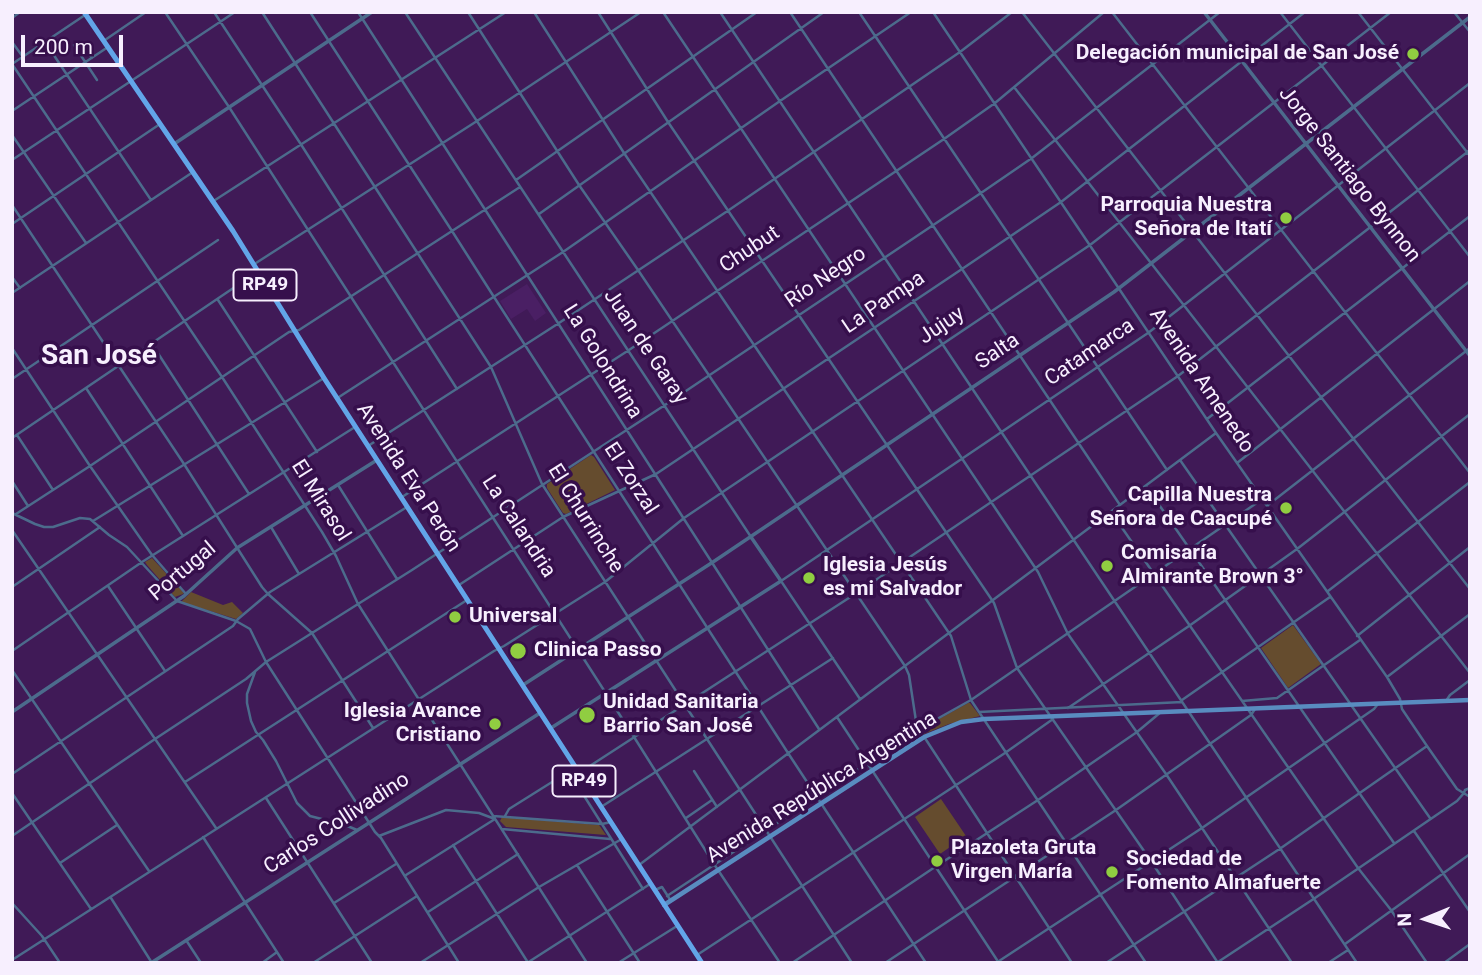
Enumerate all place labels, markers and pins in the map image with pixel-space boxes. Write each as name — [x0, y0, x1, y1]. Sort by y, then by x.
place label: Delegación municipal de San José — [1076, 41, 1399, 67]
marker: Delegación municipal de San José — [1405, 46, 1421, 62]
place label: Parroquia Nuestra Señora de Itatí — [1100, 193, 1272, 243]
marker: Parroquia Nuestra Señora de Itatí — [1278, 210, 1294, 226]
place label: Capilla Nuestra Señora de Caacupé — [1090, 483, 1272, 533]
marker: Capilla Nuestra Señora de Caacupé — [1278, 500, 1294, 516]
place label: Comisaría Almirante Brown 3° — [1121, 541, 1304, 591]
place label: Iglesia Jesús es mi Salvador — [823, 553, 962, 603]
marker: Comisaría Almirante Brown 3° — [1099, 558, 1115, 574]
marker: Iglesia Jesús es mi Salvador — [801, 570, 817, 586]
place label: Universal — [469, 604, 557, 630]
marker: Universal — [447, 609, 463, 625]
place label: Clinica Passo — [534, 638, 662, 664]
marker: Clinica Passo — [508, 641, 528, 661]
place label: Unidad Sanitaria Barrio San José — [603, 690, 759, 740]
place label: Iglesia Avance Cristiano — [344, 699, 481, 749]
marker: Unidad Sanitaria Barrio San José — [577, 705, 597, 725]
marker: Iglesia Avance Cristiano — [487, 716, 503, 732]
place label: Plazoleta Gruta Virgen María — [951, 836, 1096, 886]
place label: Sociedad de Fomento Almafuerte — [1126, 847, 1321, 897]
marker: Plazoleta Gruta Virgen María — [929, 853, 945, 869]
marker: Sociedad de Fomento Almafuerte — [1104, 864, 1120, 880]

